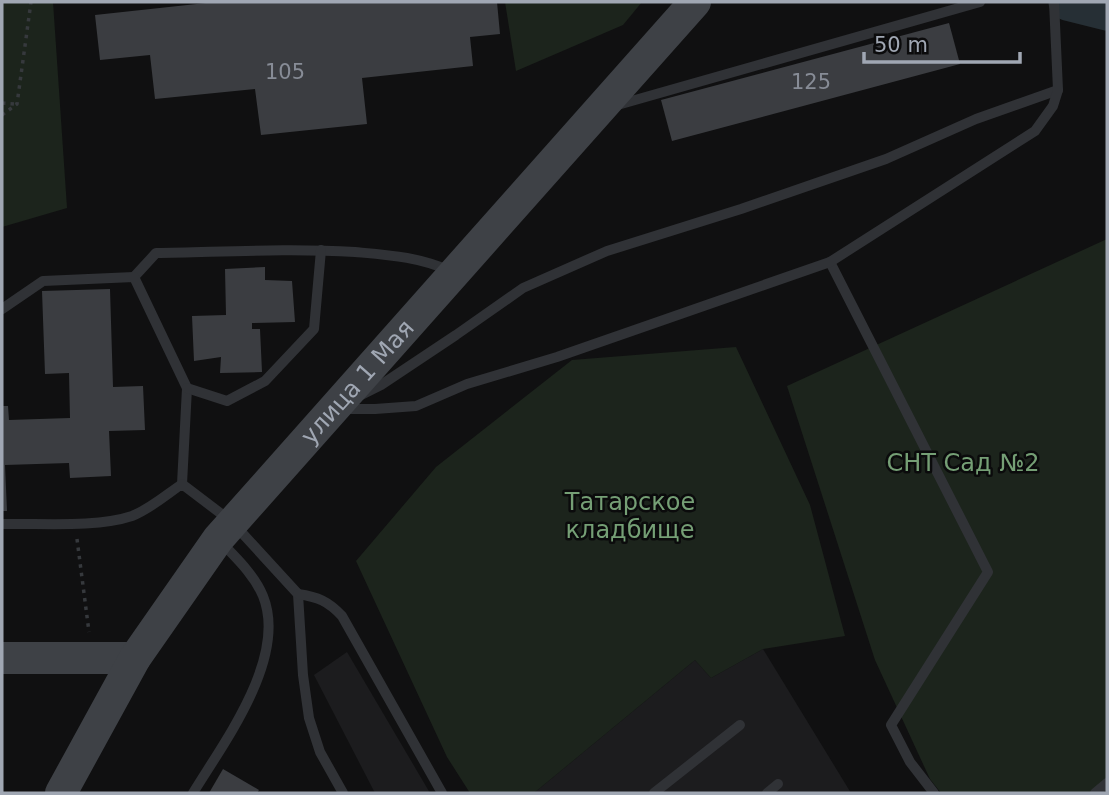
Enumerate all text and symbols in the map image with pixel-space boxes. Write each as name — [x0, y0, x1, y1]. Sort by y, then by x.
scale bar — [864, 21, 1020, 65]
text: 50 m — [874, 33, 928, 57]
house number: 105 — [265, 60, 305, 84]
house number: 125 — [791, 70, 831, 94]
street label: улица 1 Мая — [295, 314, 420, 450]
park label: СНТ Сад №2 — [886, 449, 1040, 477]
park label: Татарское кладбище — [564, 488, 695, 544]

